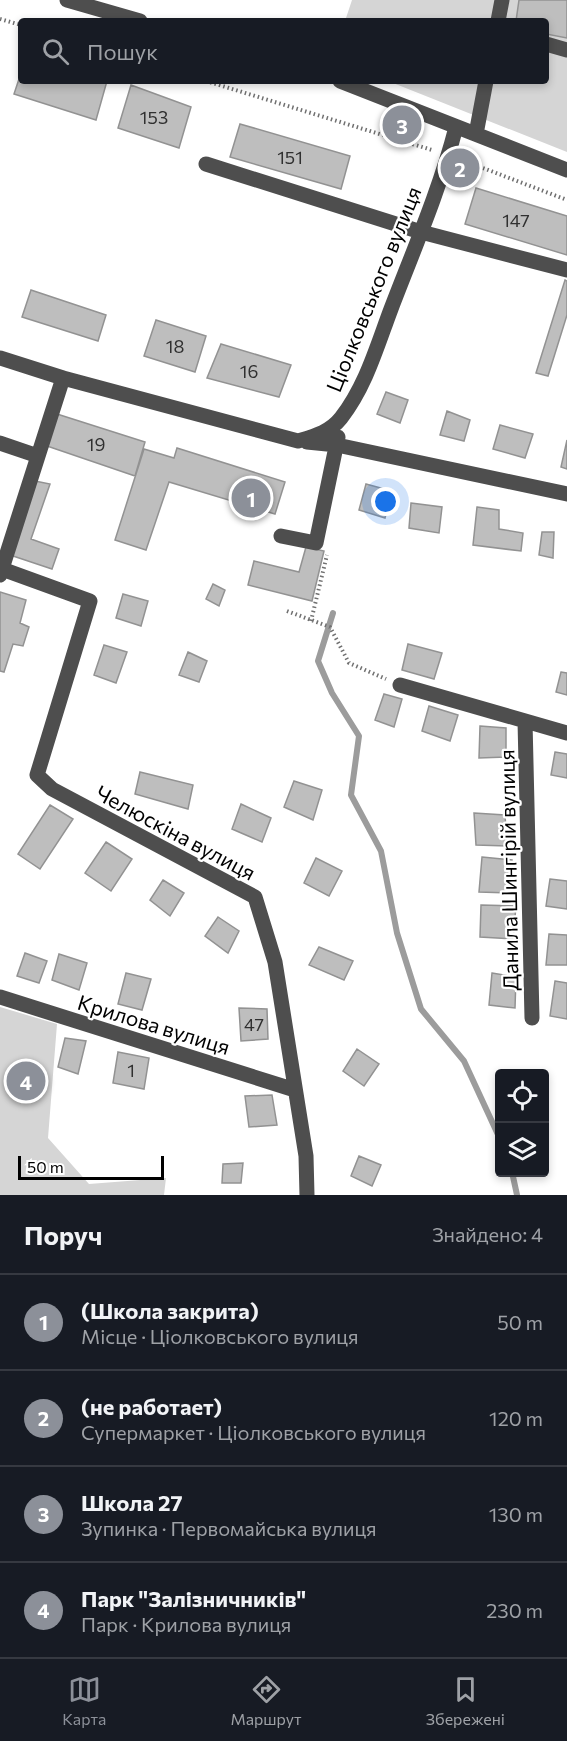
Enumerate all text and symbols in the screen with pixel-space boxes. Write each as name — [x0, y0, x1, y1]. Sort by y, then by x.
search box — [18, 18, 549, 84]
icon: search — [39, 35, 72, 68]
text: Пошук — [87, 38, 158, 65]
pin: 3 — [382, 102, 422, 148]
house number: 153 — [140, 106, 168, 128]
house number: 151 — [277, 146, 303, 168]
pin: 2 — [440, 146, 480, 190]
street label: Ціолковського вулиця — [320, 183, 426, 395]
house number: 147 — [502, 209, 530, 231]
house number: 18 — [166, 335, 184, 357]
house number: 16 — [240, 360, 258, 382]
house number: 19 — [87, 433, 105, 455]
pin: 1 — [232, 476, 270, 520]
your location — [371, 487, 400, 516]
street label: Данила Шингірій вулиця — [493, 749, 523, 991]
street label: Челюскіна вулиця — [92, 779, 260, 885]
street label: Крилова вулиця — [75, 989, 233, 1059]
house number: 47 — [244, 1013, 264, 1035]
pin: 4 — [6, 1058, 46, 1104]
house number: 1 — [127, 1059, 135, 1081]
map controls — [495, 1069, 549, 1177]
button: locate — [495, 1069, 549, 1123]
button: layers — [495, 1123, 549, 1177]
scale bar — [18, 1153, 164, 1180]
text: 50 m — [27, 1157, 64, 1176]
text: Поруч — [24, 1219, 102, 1250]
text: Знайдено: 4 — [432, 1222, 543, 1246]
text: (Школа закрита) — [81, 1297, 259, 1324]
text: 1 — [39, 1310, 48, 1334]
text: 50 m — [497, 1310, 543, 1334]
text: Місце · Ціолковського вулиця — [81, 1324, 359, 1348]
text: (не работает) — [81, 1393, 222, 1420]
text: 2 — [38, 1406, 49, 1430]
text: 120 m — [489, 1406, 543, 1430]
text: Супермаркет · Ціолковського вулиця — [81, 1420, 426, 1444]
text: Школа 27 — [81, 1489, 183, 1516]
text: 3 — [38, 1502, 49, 1526]
text: 130 m — [489, 1502, 543, 1526]
text: Зупинка · Первомайська вулиця — [81, 1516, 377, 1540]
text: Парк "Залізничників" — [81, 1585, 306, 1612]
text: 4 — [37, 1598, 50, 1622]
text: 230 m — [486, 1598, 543, 1622]
text: Парк · Крилова вулиця — [81, 1612, 291, 1636]
tab: Карта — [62, 1673, 106, 1728]
tab: Маршрут — [230, 1673, 302, 1728]
tab: Збережені — [426, 1673, 505, 1728]

